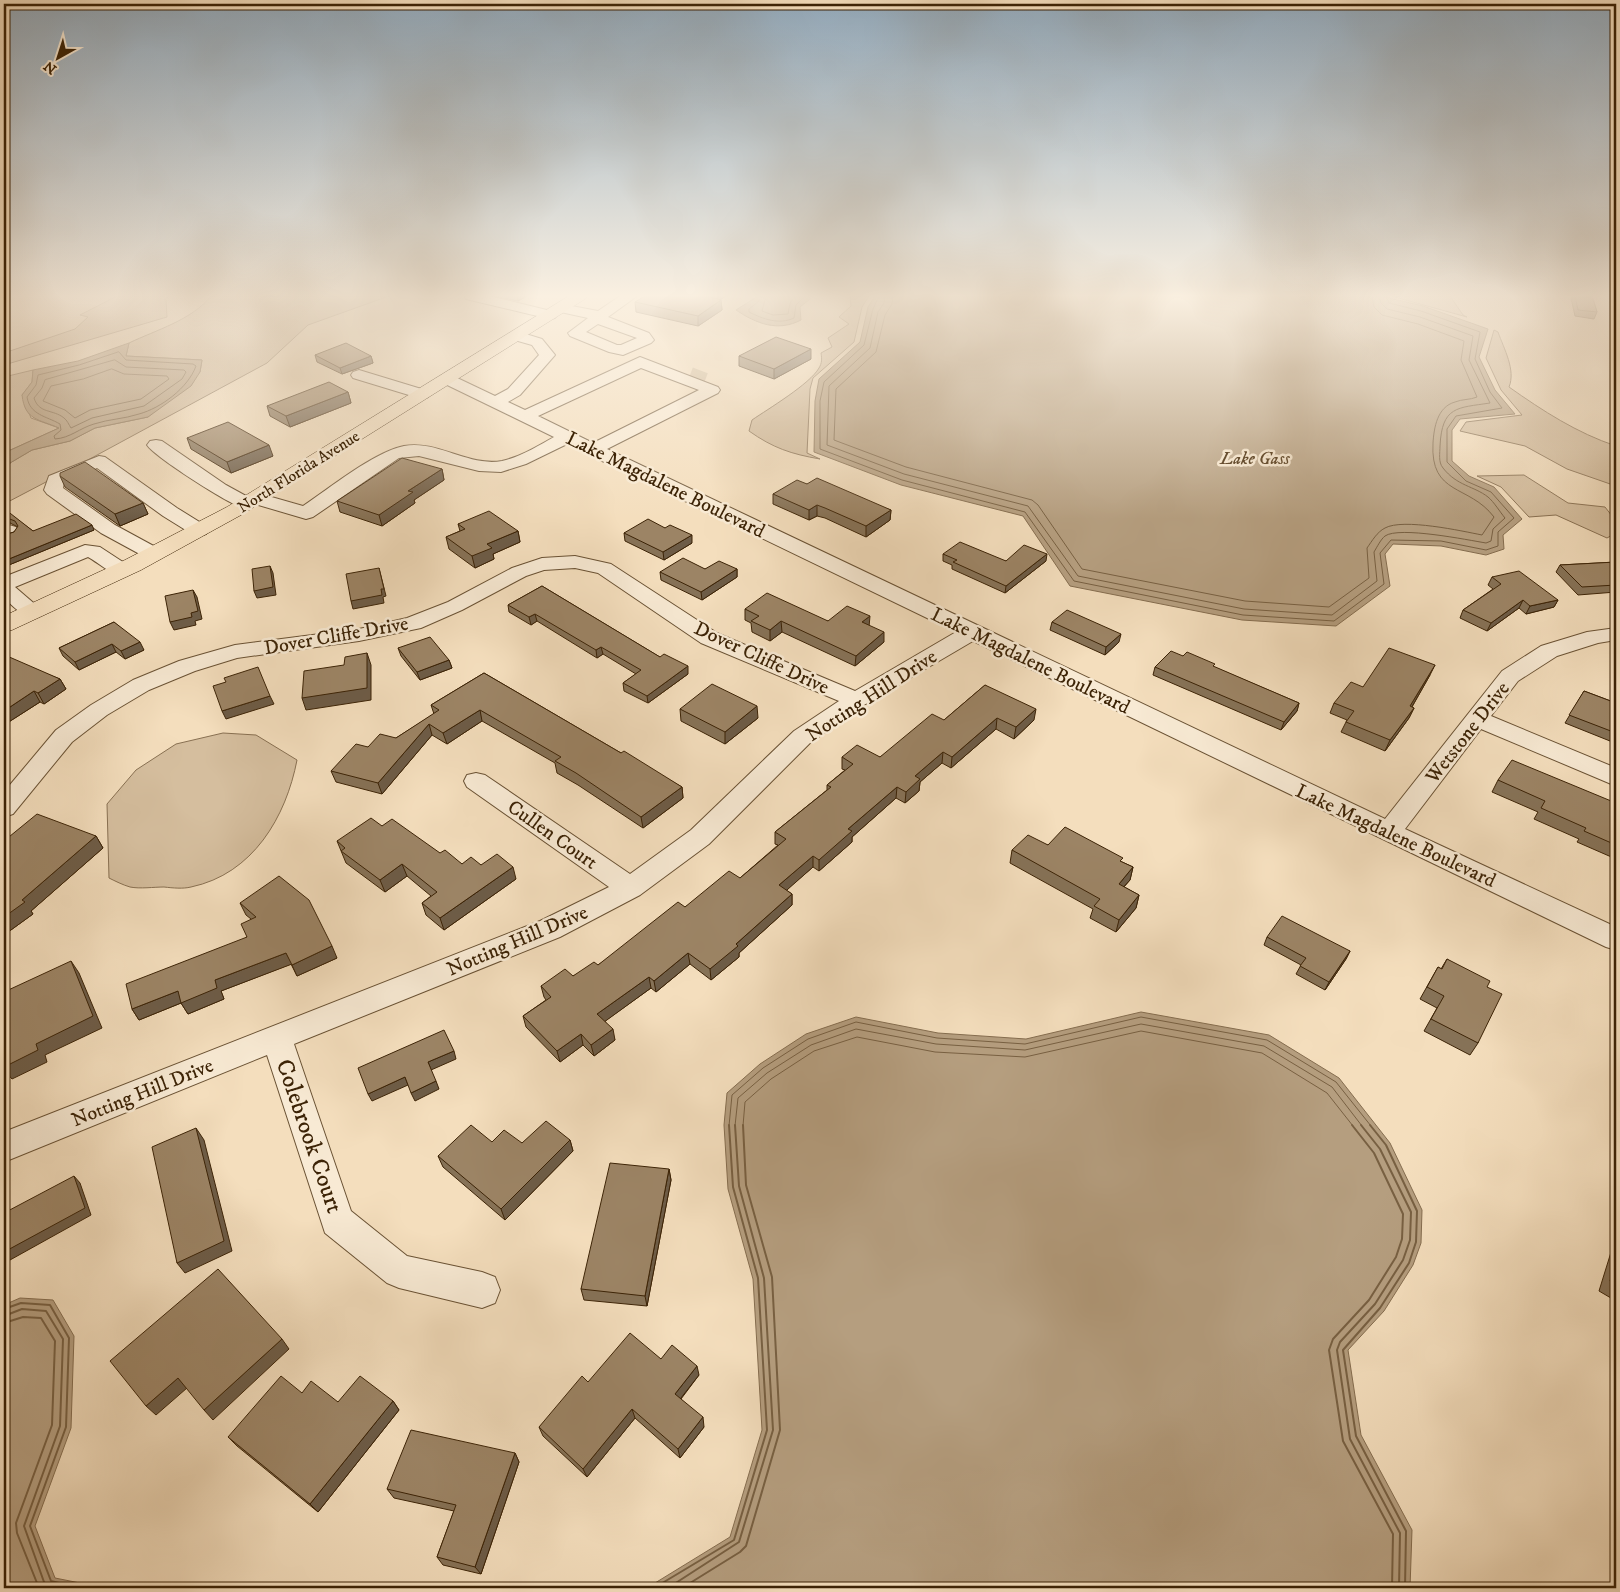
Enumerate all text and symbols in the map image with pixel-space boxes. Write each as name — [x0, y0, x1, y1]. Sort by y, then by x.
north arrow — [32, 32, 82, 82]
text: N — [40, 56, 61, 78]
street label: North Florida Avenue — [234, 426, 364, 517]
street label: Lake Magdalene Boulevard — [562, 426, 769, 544]
water label: Lake Gass — [1219, 448, 1290, 470]
street label: Lake Magdalene Boulevard — [927, 602, 1134, 720]
street label: Dover Cliffe Drive — [262, 611, 410, 661]
street label: Dover Cliffe Drive — [690, 616, 833, 701]
street label: Notting Hill Drive — [802, 645, 942, 748]
street label: Wetstone Drive — [1420, 677, 1516, 790]
street label: Lake Magdalene Boulevard — [1291, 779, 1500, 894]
street label: Cullen Court — [502, 795, 602, 875]
street label: Notting Hill Drive — [443, 900, 592, 982]
street label: Notting Hill Drive — [68, 1054, 217, 1133]
street label: Colebrook Court — [269, 1055, 350, 1218]

